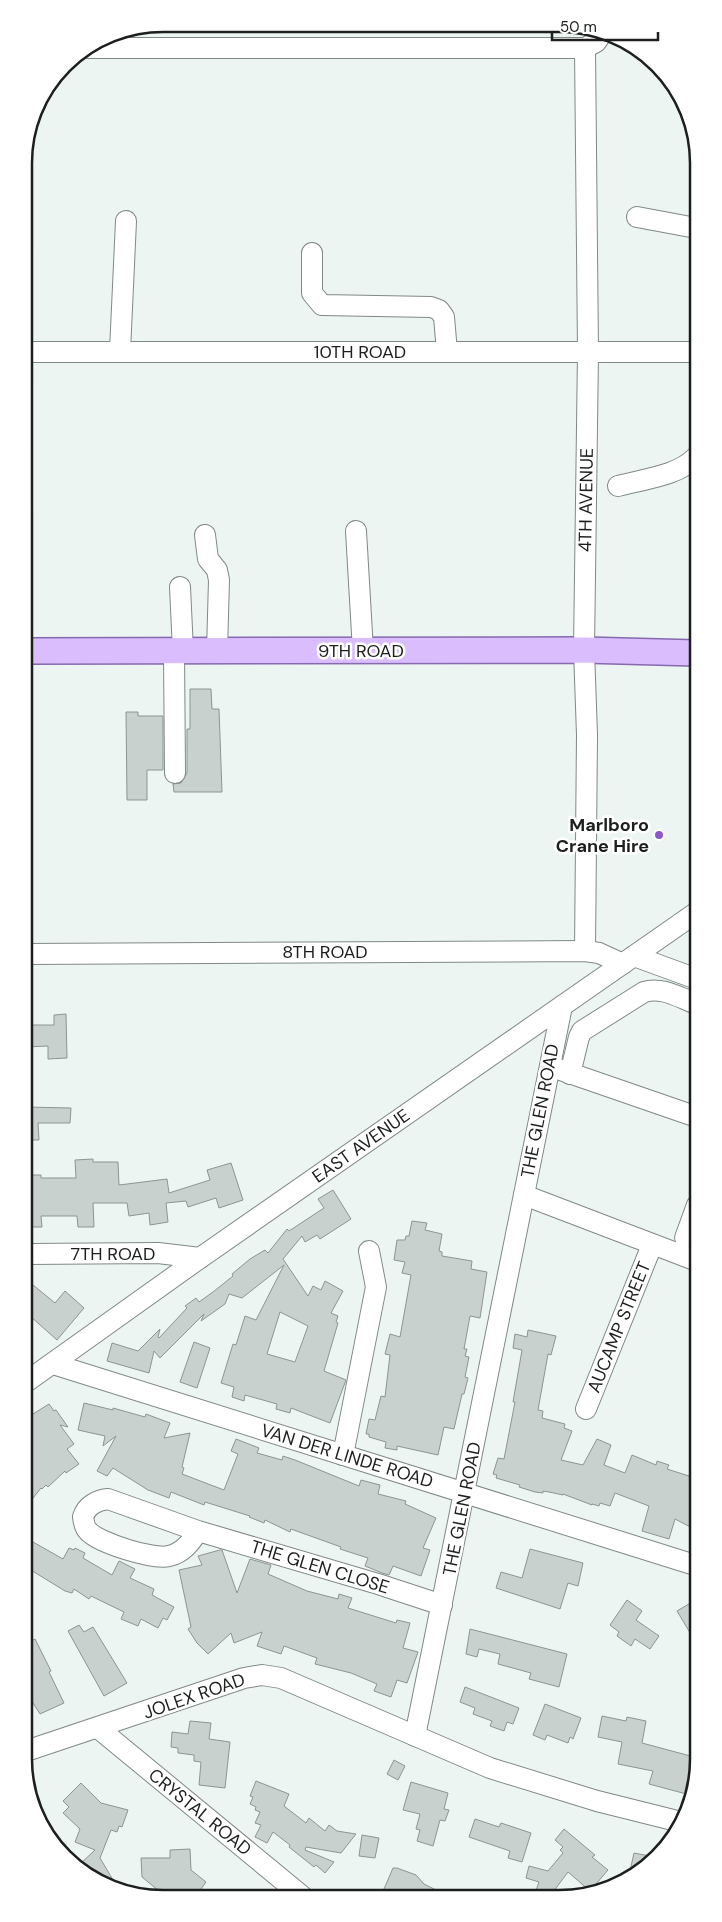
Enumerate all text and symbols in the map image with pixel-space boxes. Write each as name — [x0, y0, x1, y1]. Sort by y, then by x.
scale bar — [552, 10, 658, 42]
text: 50 m — [560, 17, 597, 37]
street label: 10TH ROAD — [314, 340, 406, 364]
street label: 4TH AVENUE — [573, 448, 599, 552]
street label: 9TH ROAD — [318, 639, 404, 663]
place label: Marlboro Crane Hire — [556, 813, 649, 858]
marker: Marlboro Crane Hire — [653, 829, 665, 841]
street label: 8TH ROAD — [282, 940, 368, 964]
street label: THE GLEN ROAD — [515, 1042, 565, 1180]
street label: EAST AVENUE — [307, 1103, 415, 1189]
street label: 7TH ROAD — [71, 1242, 155, 1266]
street label: AUCAMP STREET — [582, 1258, 656, 1396]
street label: VAN DER LINDE ROAD — [258, 1418, 436, 1494]
street label: THE GLEN ROAD — [437, 1440, 487, 1578]
street label: THE GLEN CLOSE — [248, 1535, 392, 1599]
street label: JOLEX ROAD — [140, 1667, 248, 1725]
street label: CRYSTAL ROAD — [144, 1763, 256, 1861]

